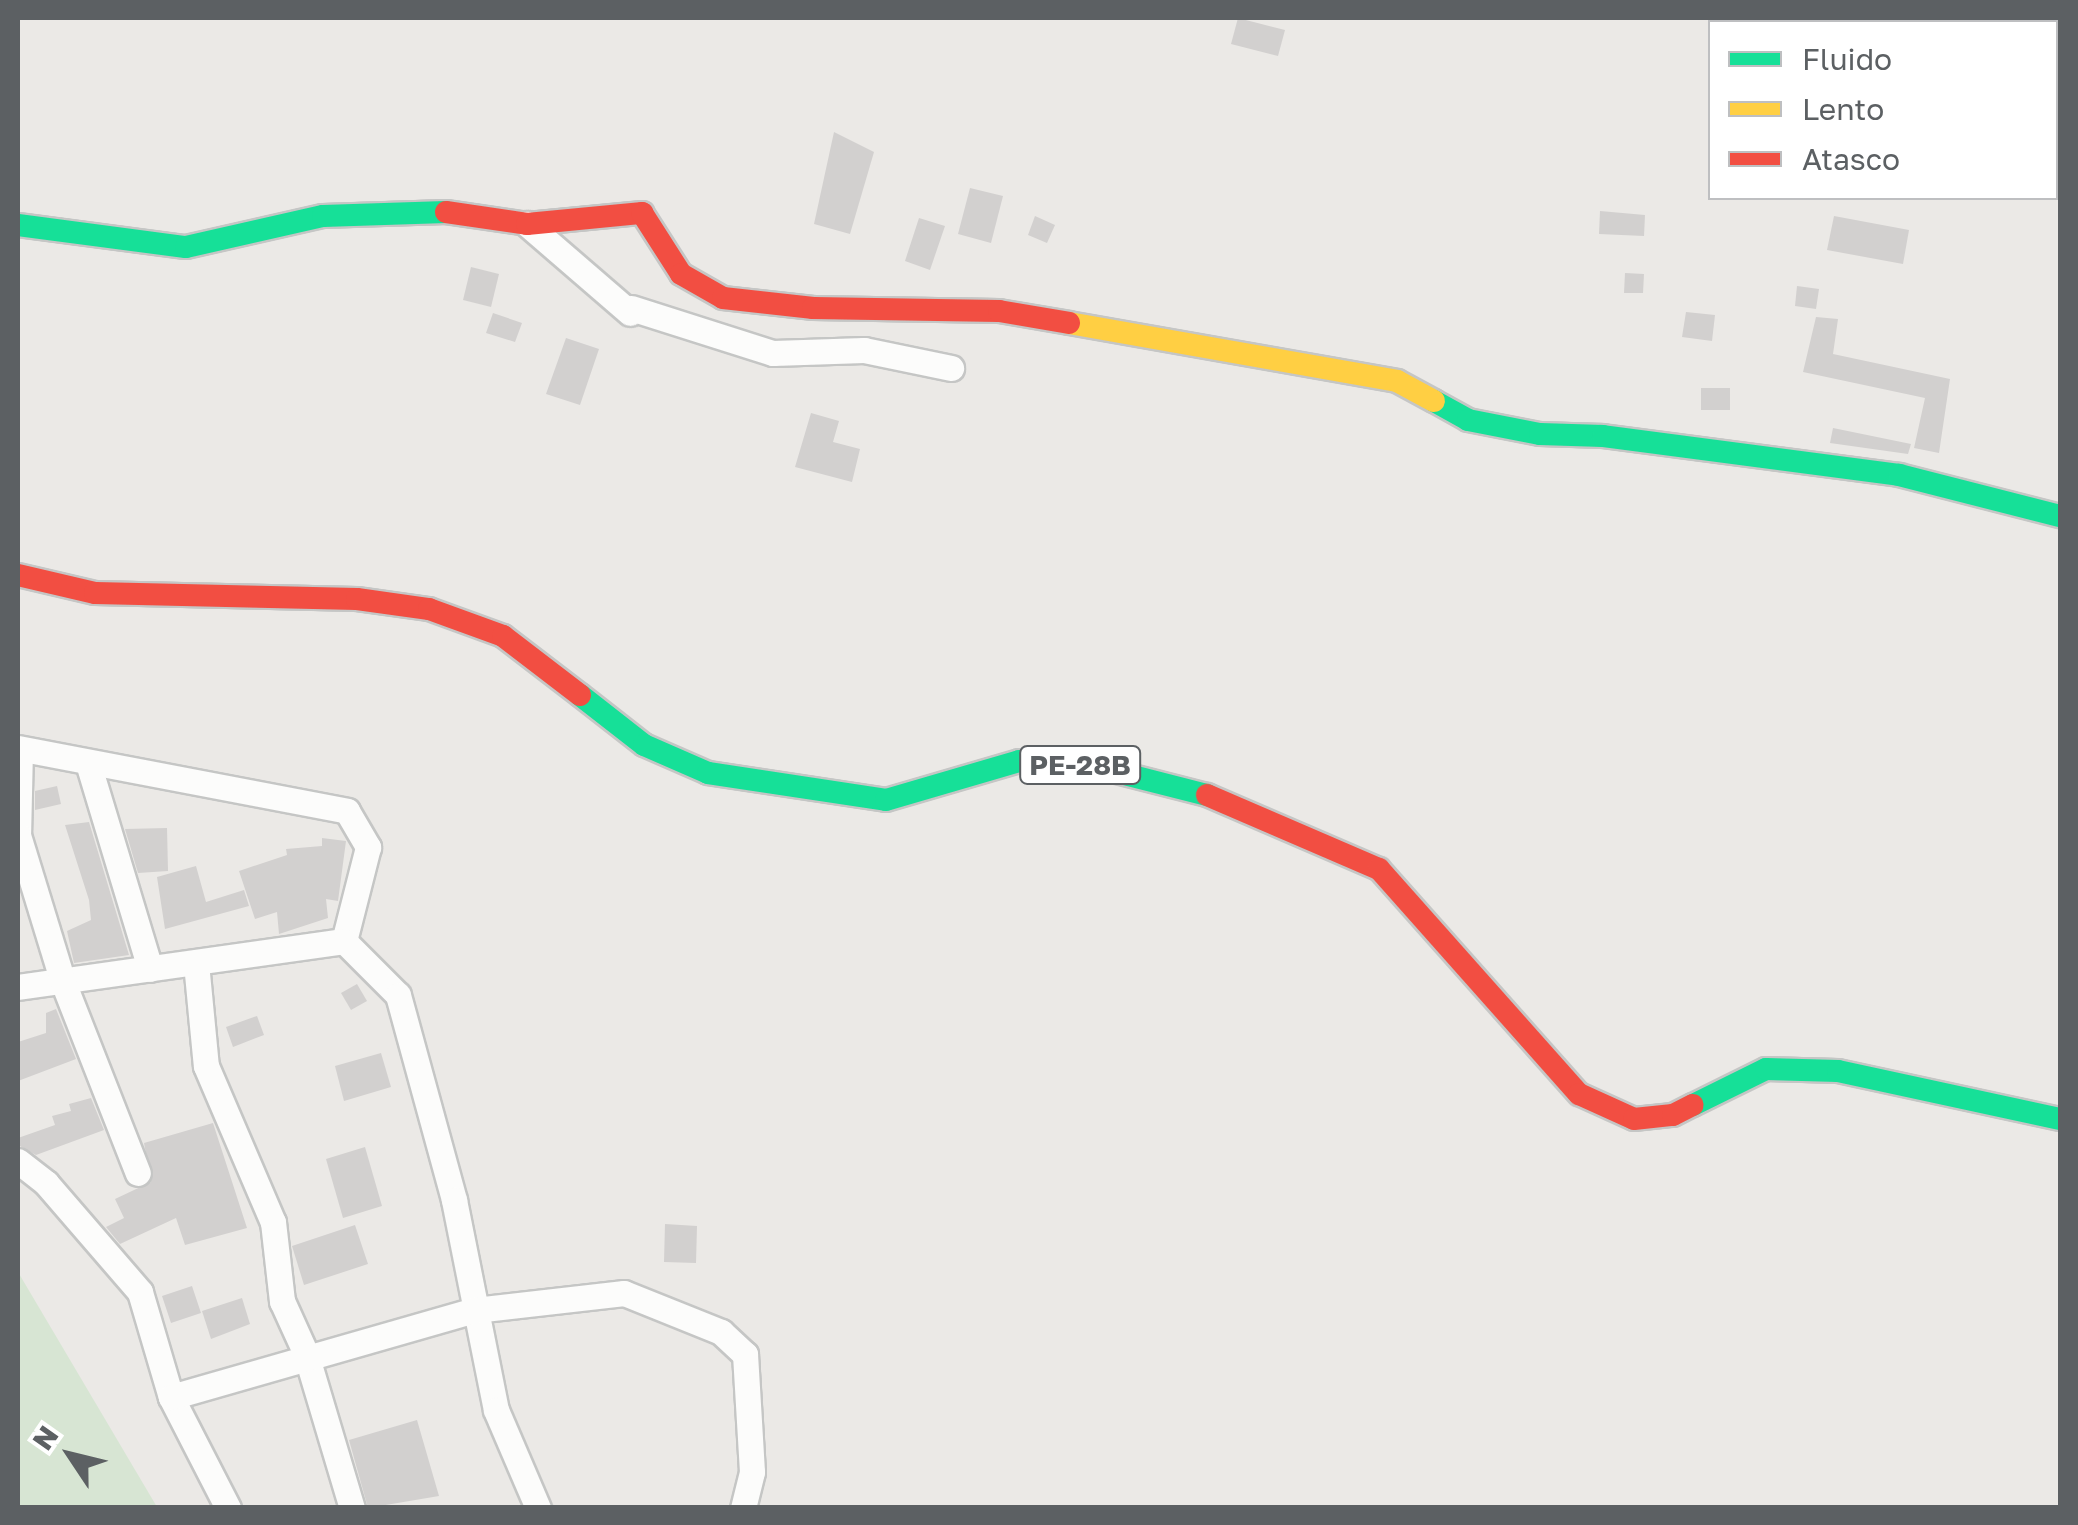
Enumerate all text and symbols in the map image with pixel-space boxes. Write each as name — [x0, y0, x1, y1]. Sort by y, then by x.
legend — [1708, 20, 2058, 200]
text: Fluido — [1802, 41, 1892, 77]
text: Lento — [1802, 91, 1884, 127]
text: Atasco — [1802, 141, 1900, 177]
road number: PE-28B — [1018, 742, 1142, 788]
north arrow — [20, 1405, 120, 1505]
text: N — [25, 1419, 65, 1456]

